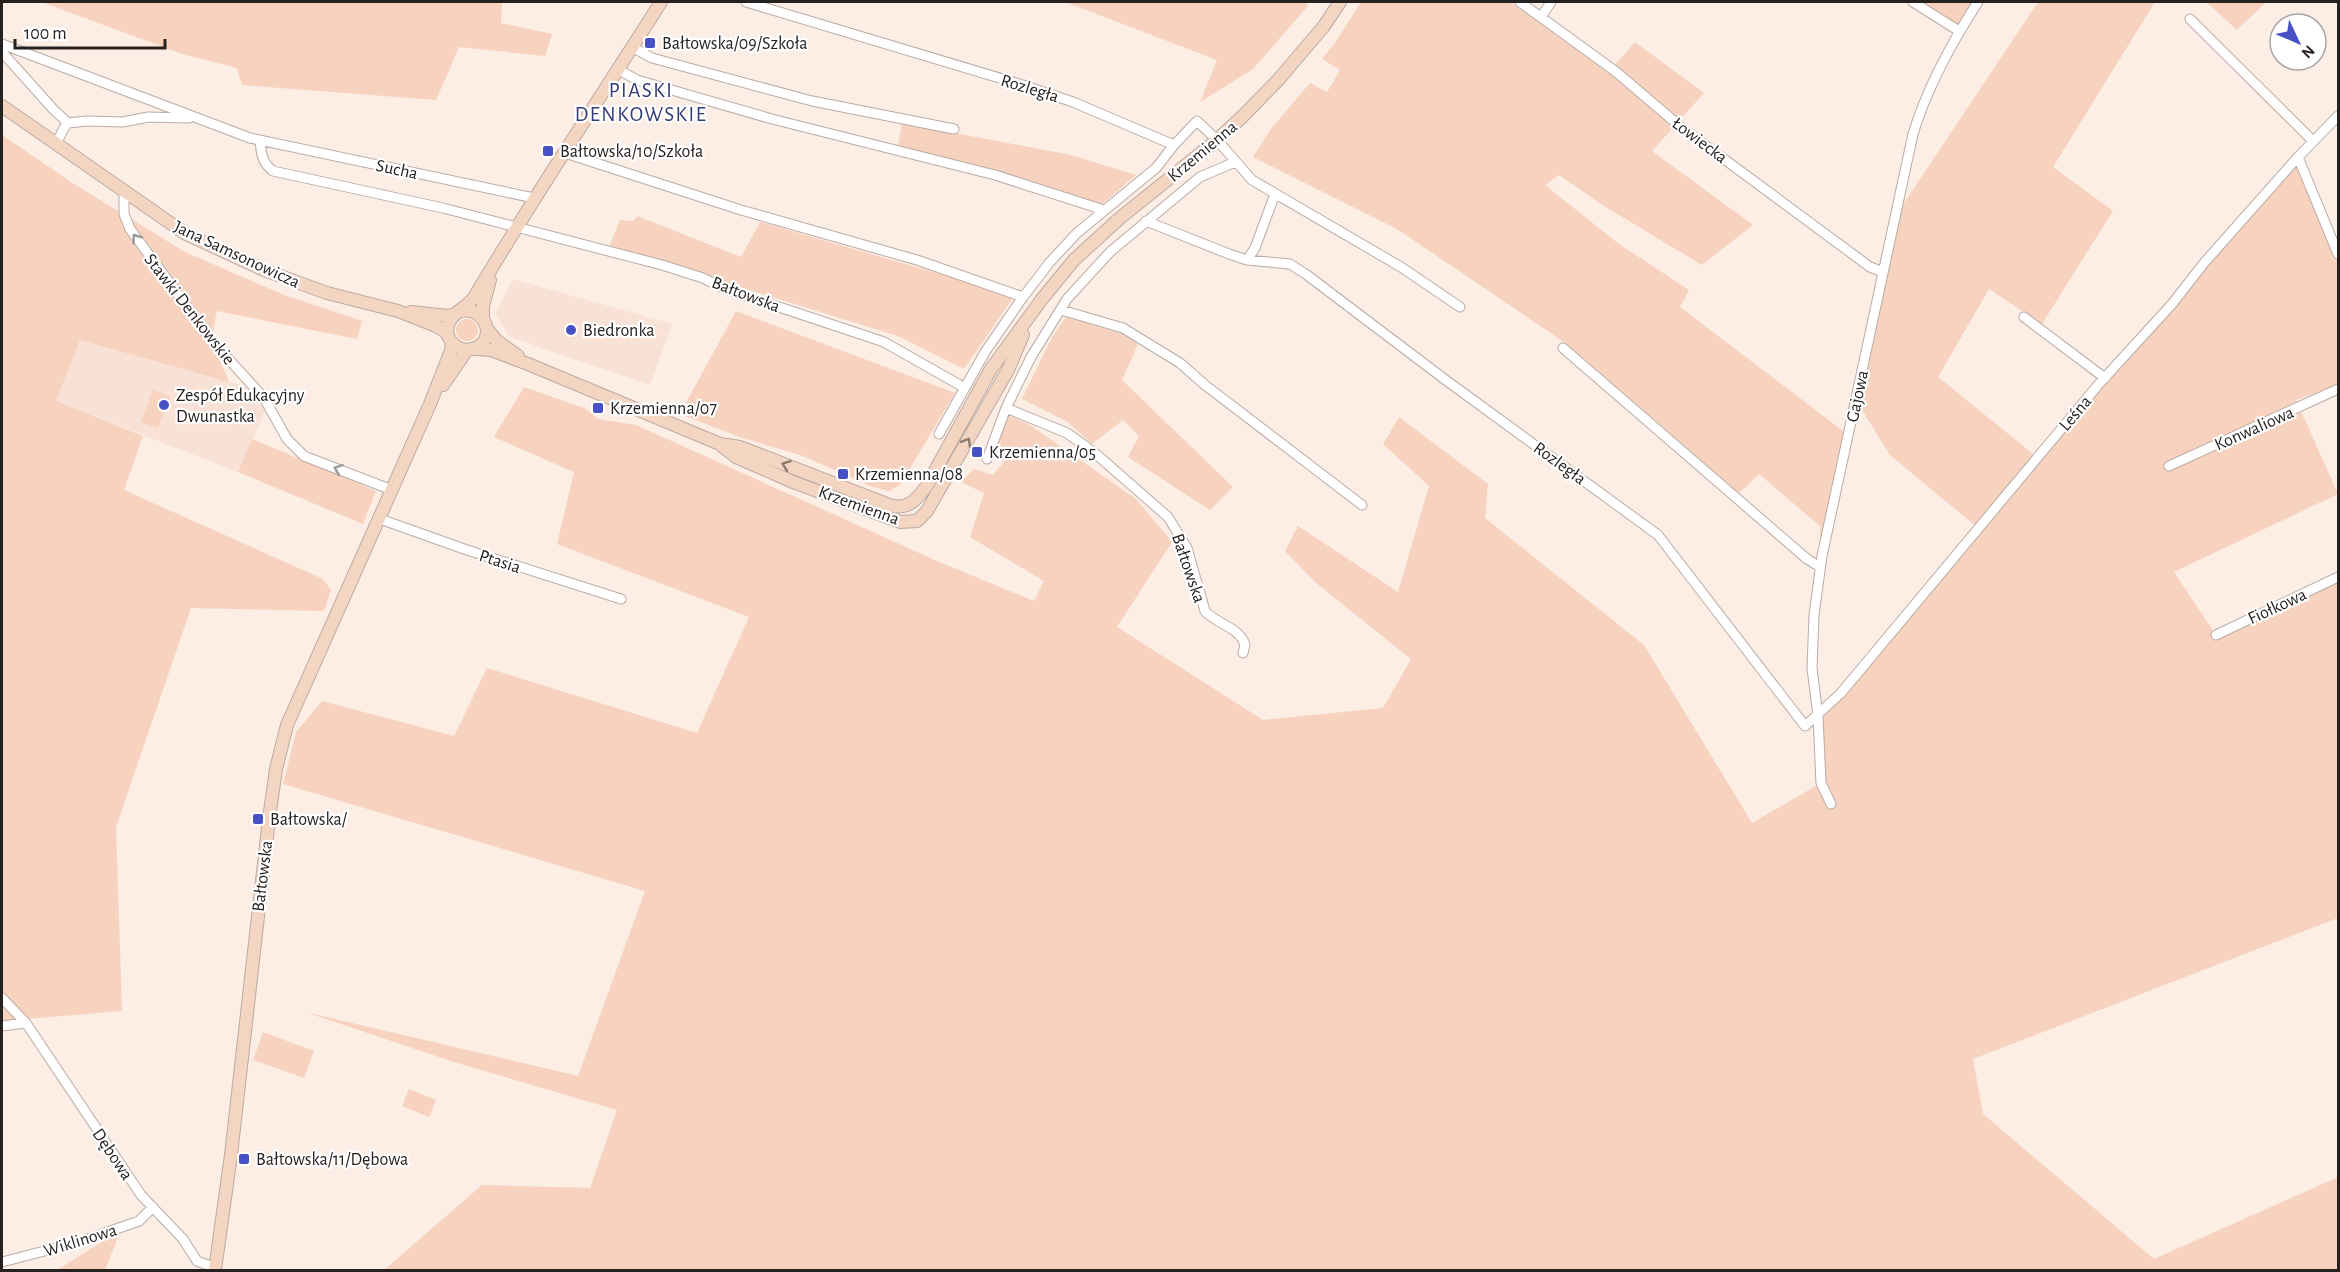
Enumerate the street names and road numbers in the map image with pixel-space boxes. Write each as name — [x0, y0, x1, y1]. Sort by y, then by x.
street label: Rozległa — [999, 72, 1061, 106]
street label: Łowiecka — [1668, 114, 1730, 167]
street label: Krzemienna — [1164, 118, 1241, 186]
street label: Sucha — [374, 157, 419, 183]
street label: Jana Samsonowicza — [171, 218, 302, 292]
street label: Stawki Denkowskie — [140, 251, 238, 368]
street label: Bałtowska — [709, 274, 782, 316]
street label: Gajowa — [1844, 369, 1872, 424]
street label: Leśna — [2056, 393, 2095, 435]
street label: Konwaliowa — [2212, 403, 2297, 454]
street label: Rozległa — [1530, 439, 1589, 489]
street label: Krzemienna — [816, 483, 902, 529]
street label: Bałtowska — [1168, 531, 1208, 605]
street label: Ptasia — [477, 547, 523, 577]
street label: Fiołkowa — [2245, 586, 2309, 628]
street label: Bałtowska — [250, 839, 276, 913]
street label: Dębowa — [89, 1126, 136, 1184]
street label: Wiklinowa — [42, 1221, 119, 1261]

